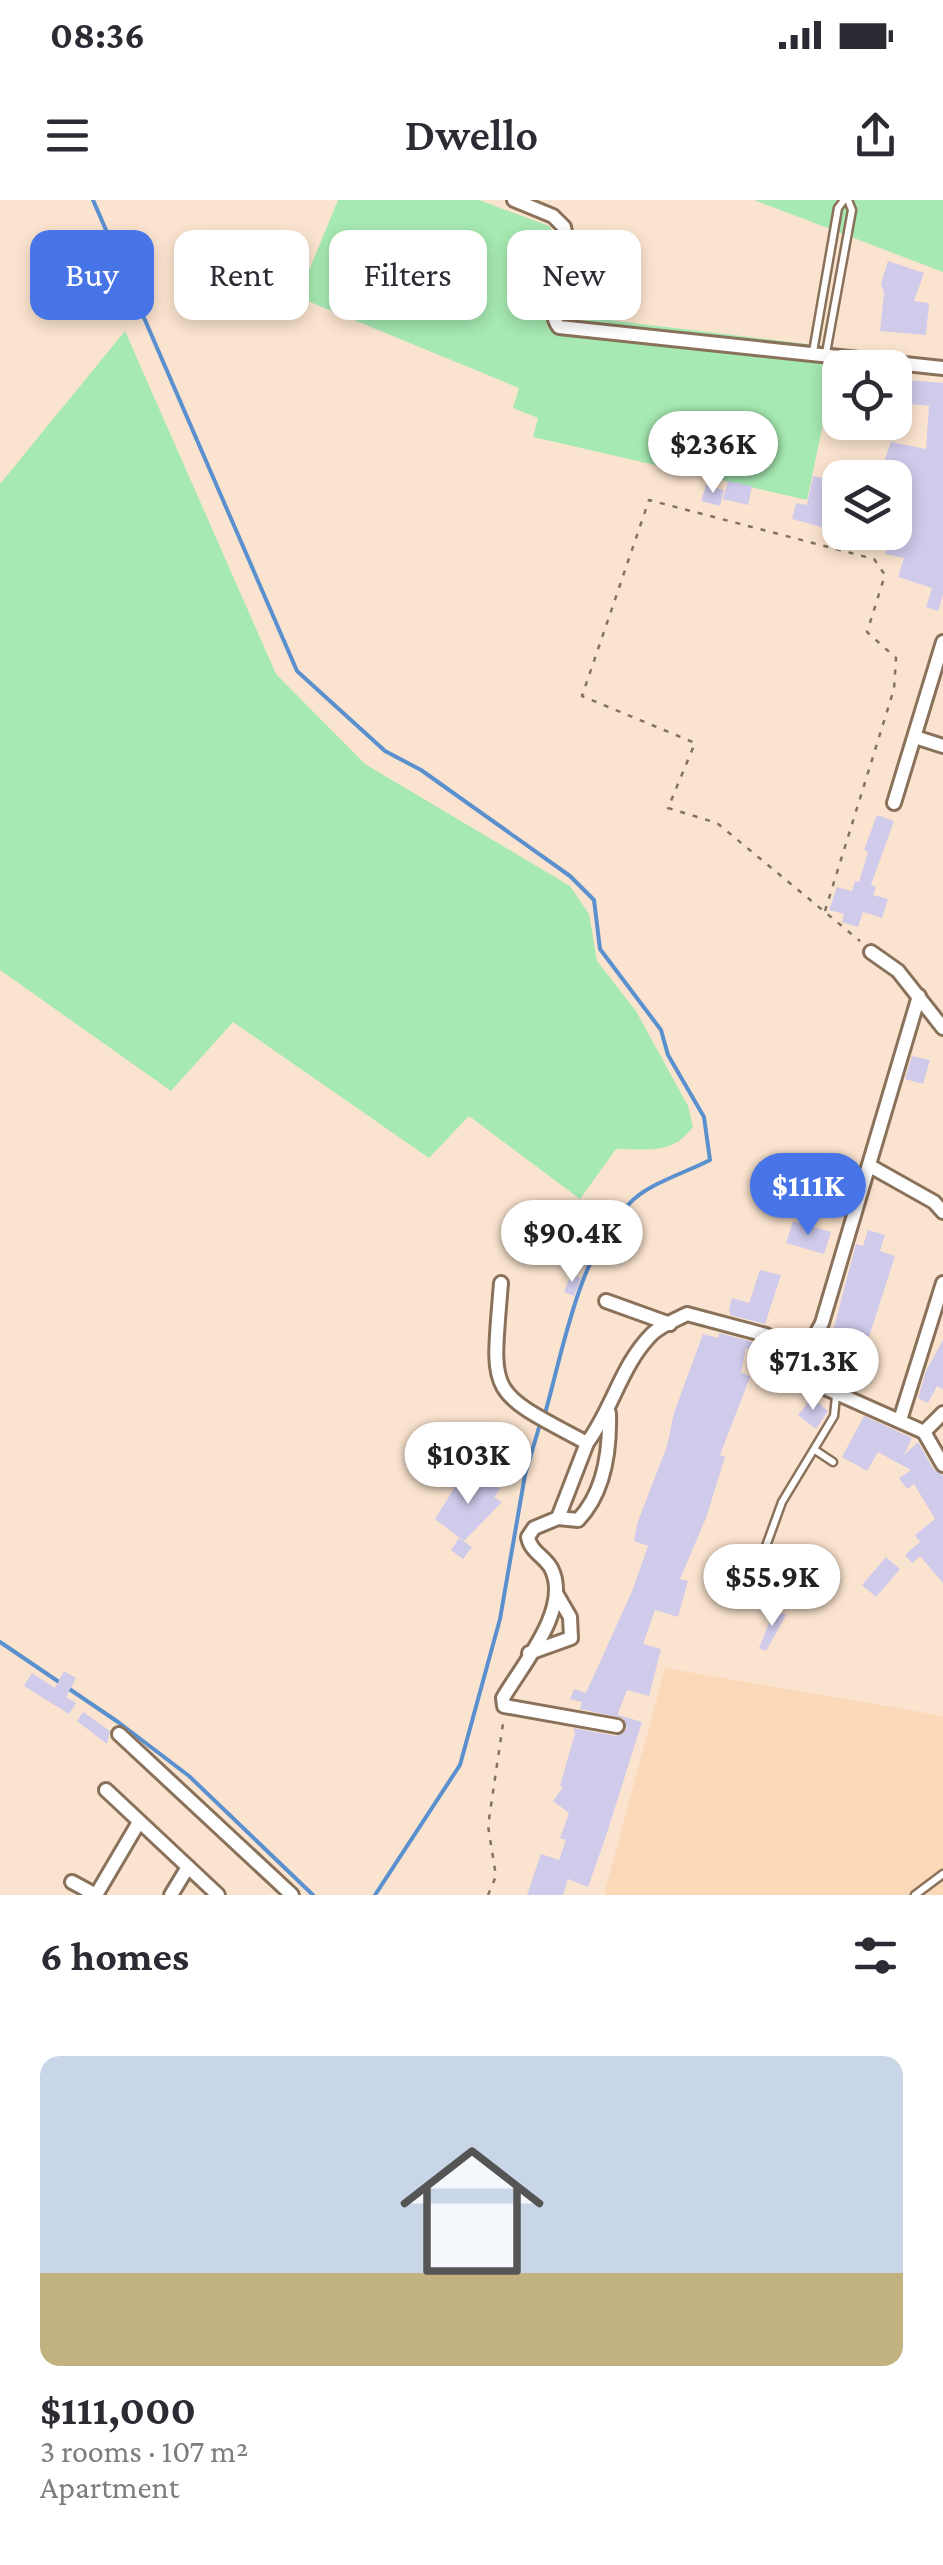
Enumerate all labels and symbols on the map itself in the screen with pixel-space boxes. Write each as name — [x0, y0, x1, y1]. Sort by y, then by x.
pin: $236K — [643, 411, 783, 496]
pin: $111K — [738, 1153, 878, 1238]
pin: $90.4K — [491, 1200, 653, 1285]
pin: $71.3K — [732, 1328, 894, 1413]
pin: $103K — [398, 1422, 538, 1507]
pin: $55.9K — [691, 1544, 853, 1629]

